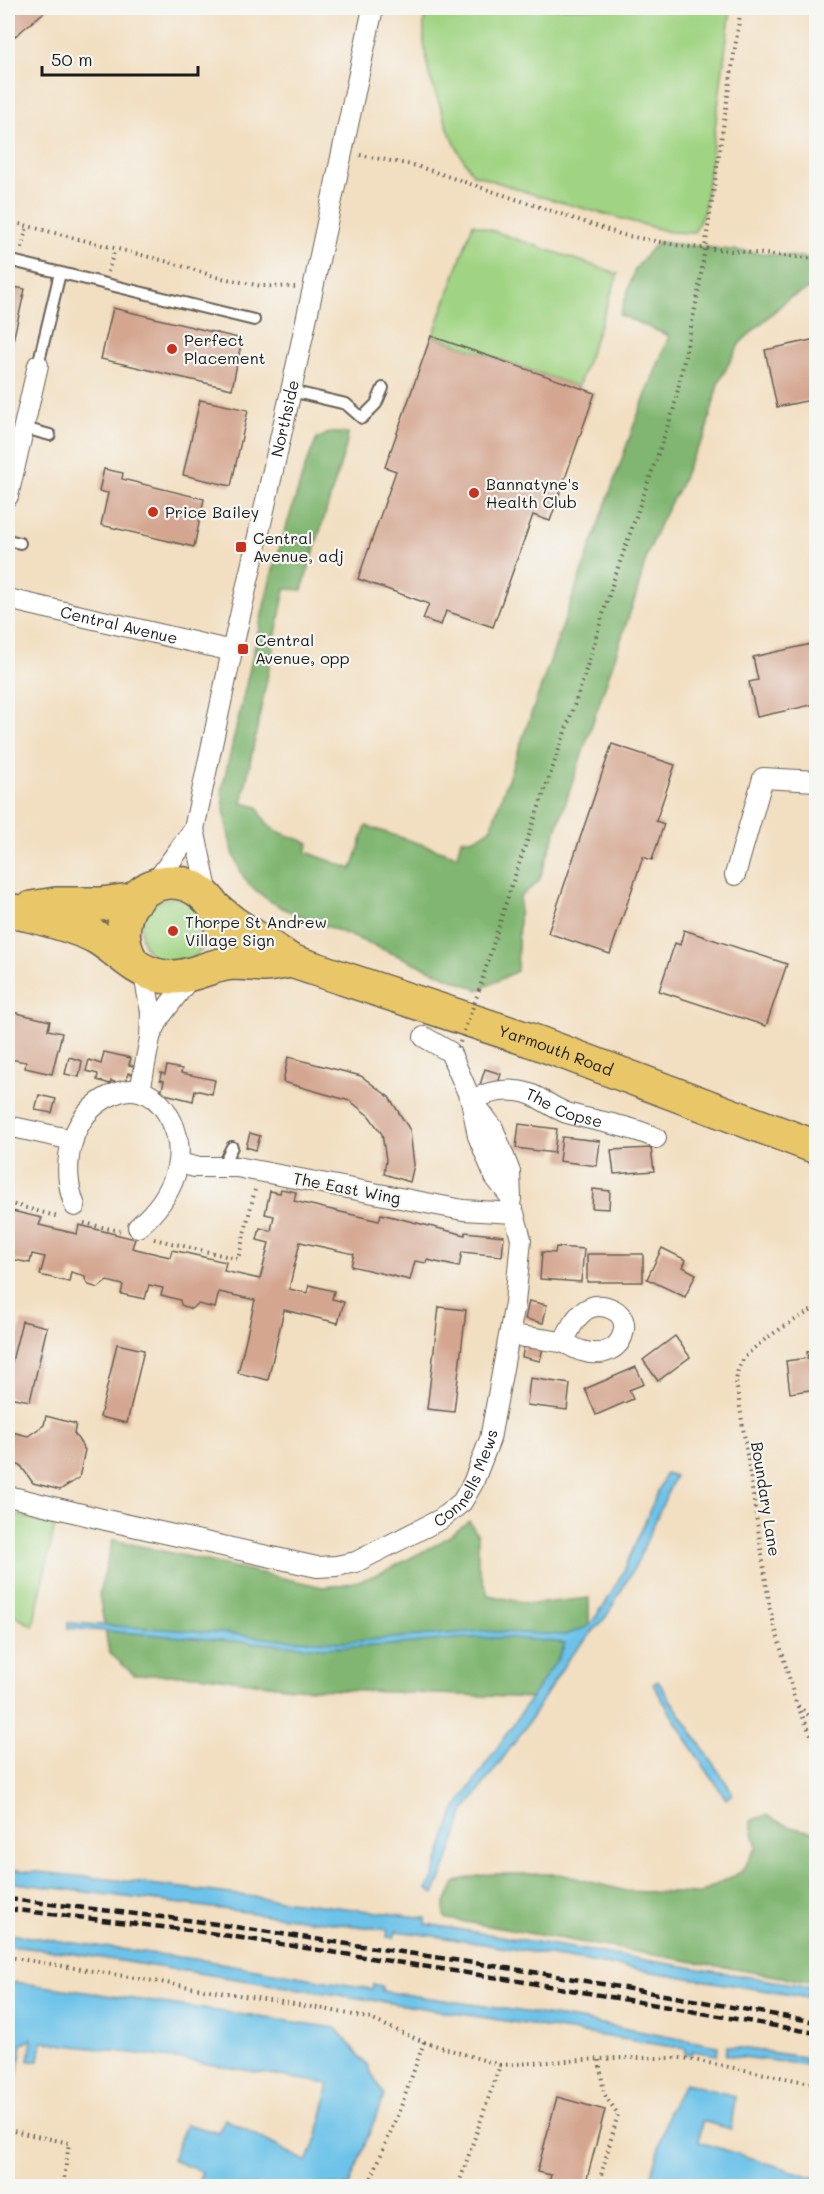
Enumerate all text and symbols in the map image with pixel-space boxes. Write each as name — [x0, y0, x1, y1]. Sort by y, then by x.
scale bar — [42, 39, 198, 77]
text: 50 m — [51, 47, 93, 71]
place label: Perfect Placement — [184, 329, 266, 368]
marker: Perfect Placement — [165, 342, 179, 356]
street label: Northside — [265, 378, 303, 459]
place label: Bannatyne's Health Club — [486, 473, 579, 512]
marker: Bannatyne's Health Club — [467, 486, 481, 500]
place label: Price Bailey — [165, 501, 259, 522]
marker: Price Bailey — [146, 505, 160, 519]
place label: Central Avenue, adj — [253, 527, 344, 566]
marker: Central Avenue, adj — [234, 540, 248, 554]
street label: Central Avenue — [58, 601, 180, 648]
place label: Central Avenue, opp — [255, 629, 350, 668]
marker: Central Avenue, opp — [236, 642, 250, 656]
place label: Thorpe St Andrew Village Sign — [185, 911, 327, 950]
marker: Thorpe St Andrew Village Sign — [166, 924, 180, 938]
street label: Yarmouth Road — [496, 1019, 616, 1080]
street label: The Copse — [523, 1082, 605, 1131]
street label: The East Wing — [292, 1167, 403, 1208]
street label: Connells Mews — [430, 1428, 502, 1531]
street label: Boundary Lane — [747, 1440, 786, 1558]

